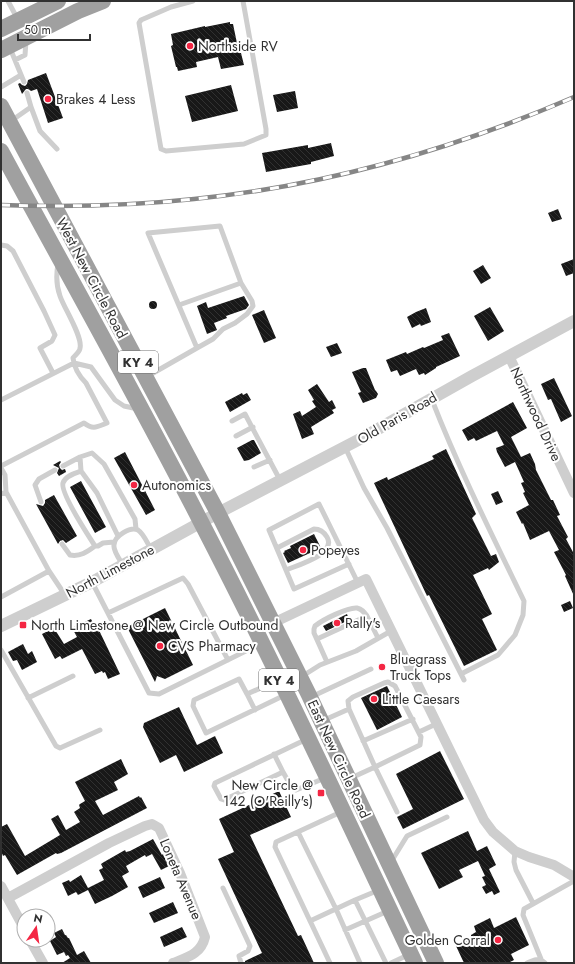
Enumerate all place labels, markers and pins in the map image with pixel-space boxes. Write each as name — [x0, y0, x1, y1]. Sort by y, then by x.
place label: Northside RV — [198, 36, 279, 56]
marker: Northside RV — [185, 41, 195, 51]
place label: Brakes 4 Less — [56, 89, 136, 109]
marker: Brakes 4 Less — [43, 94, 53, 104]
place label: Autonomics — [142, 475, 212, 495]
marker: Autonomics — [129, 480, 139, 490]
place label: Popeyes — [311, 540, 360, 560]
marker: Popeyes — [298, 545, 308, 555]
place label: Rally's — [345, 613, 381, 633]
place label: North Limestone @ New Circle Outbound — [31, 615, 278, 635]
marker: Rally's — [332, 618, 342, 628]
marker: North Limestone @ New Circle Outbound — [18, 620, 28, 630]
place label: CVS Pharmacy — [168, 636, 256, 656]
marker: CVS Pharmacy — [155, 641, 165, 651]
place label: Bluegrass Truck Tops — [390, 649, 451, 685]
marker: Bluegrass Truck Tops — [377, 662, 387, 672]
place label: Little Caesars — [382, 689, 460, 709]
marker: Little Caesars — [369, 694, 379, 704]
place label: New Circle @ 142 (O'Reilly's) — [223, 775, 313, 811]
marker: New Circle @ 142 (O'Reilly's) — [316, 788, 326, 798]
place label: Golden Corral — [405, 930, 490, 950]
marker: Golden Corral — [493, 935, 503, 945]

